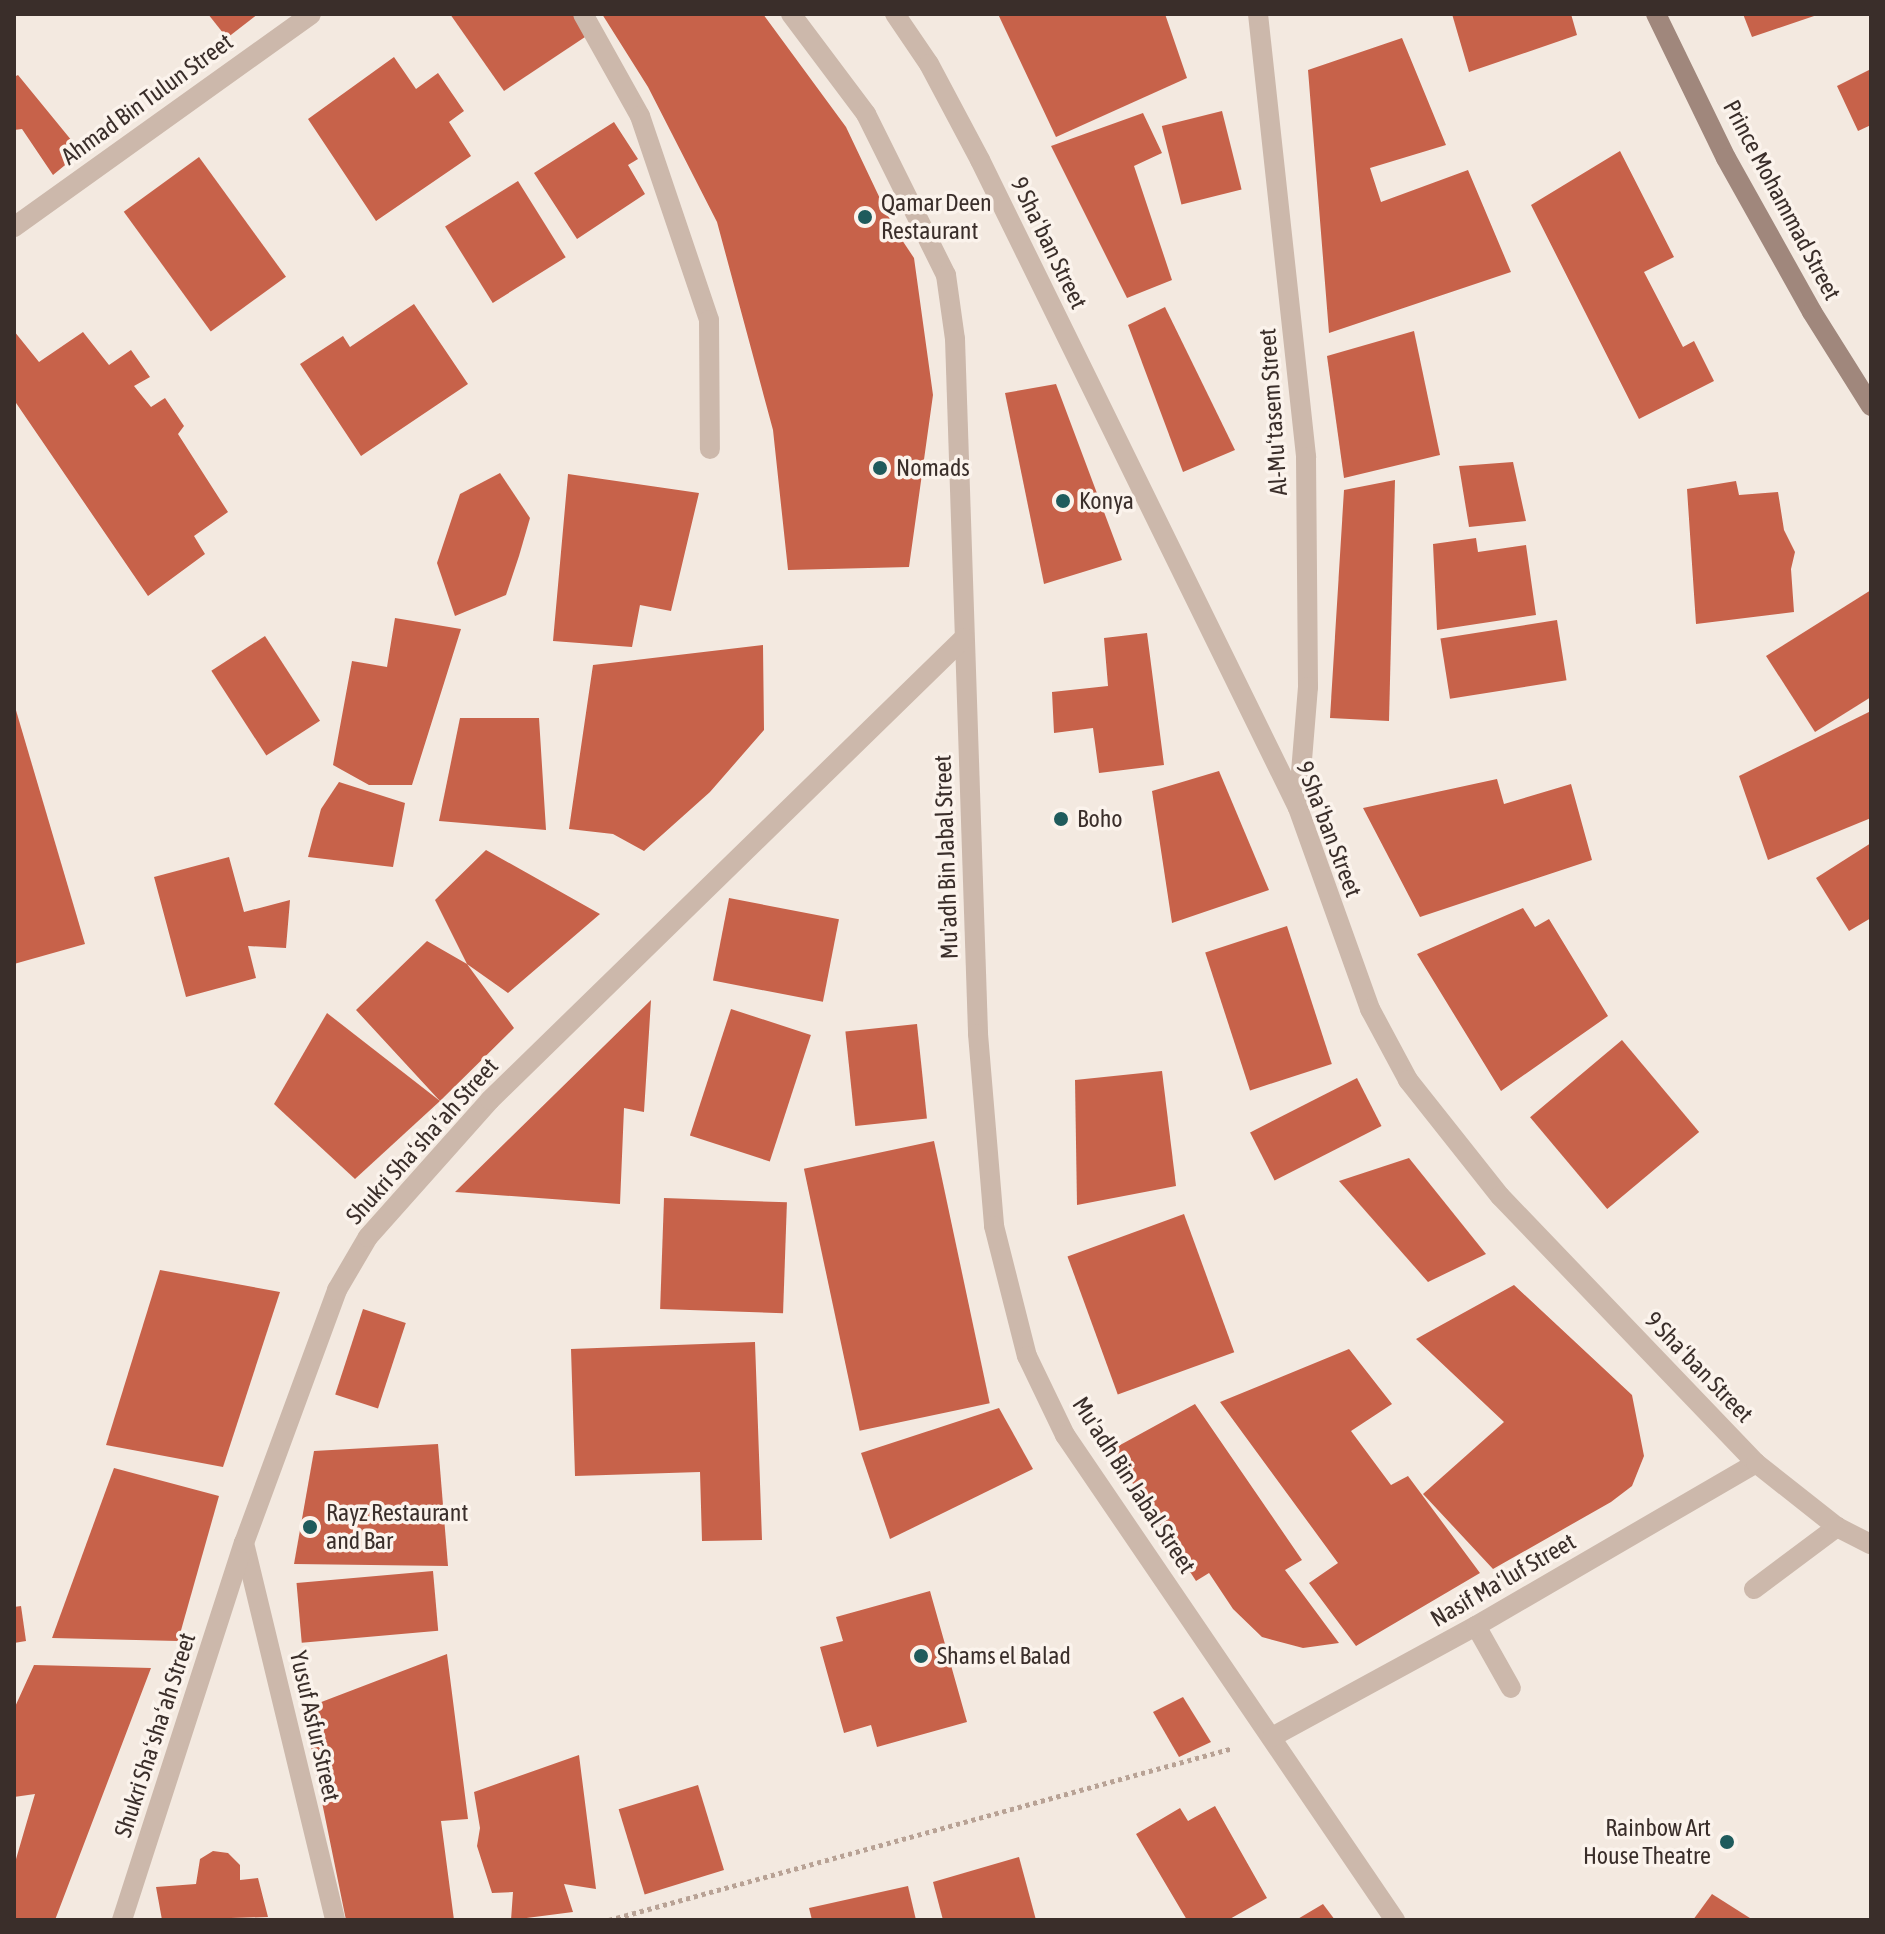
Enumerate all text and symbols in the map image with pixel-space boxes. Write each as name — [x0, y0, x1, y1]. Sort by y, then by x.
street label: Ahmad Bin Tulun Street — [56, 27, 238, 171]
street label: Prince Mohammad Street — [1717, 95, 1847, 305]
street label: 9 Shaʻban Street — [1005, 172, 1093, 314]
place label: Qamar Deen Restaurant — [881, 189, 992, 245]
marker: Qamar Deen Restaurant — [856, 208, 874, 226]
street label: Al-Muʻtasem Street — [1253, 327, 1293, 497]
place label: Nomads — [896, 454, 970, 482]
marker: Nomads — [871, 459, 889, 477]
place label: Konya — [1079, 487, 1134, 515]
marker: Konya — [1054, 492, 1072, 510]
street label: Mu'adh Bin Jabal Street — [928, 754, 964, 960]
street label: 9 Shaʻban Street — [1290, 757, 1368, 901]
place label: Boho — [1077, 805, 1123, 833]
marker: Boho — [1052, 810, 1070, 828]
street label: Shukri Shaʻshaʻah Street — [340, 1052, 504, 1230]
street label: 9 Shaʻban Street — [1639, 1306, 1759, 1428]
street label: Mu'adh Bin Jabal Street — [1066, 1391, 1202, 1579]
place label: Rayz Restaurant and Bar — [326, 1499, 468, 1555]
marker: Rayz Restaurant and Bar — [301, 1518, 319, 1536]
street label: Nasif Maʻluf Street — [1426, 1527, 1580, 1633]
street label: Shukri Shaʻshaʻah Street — [108, 1629, 202, 1841]
place label: Shams el Balad — [937, 1642, 1071, 1670]
marker: Shams el Balad — [912, 1647, 930, 1665]
street label: Yusuf Asfur Street — [284, 1648, 346, 1804]
place label: Rainbow Art House Theatre — [1583, 1814, 1711, 1870]
marker: Rainbow Art House Theatre — [1718, 1833, 1736, 1851]

